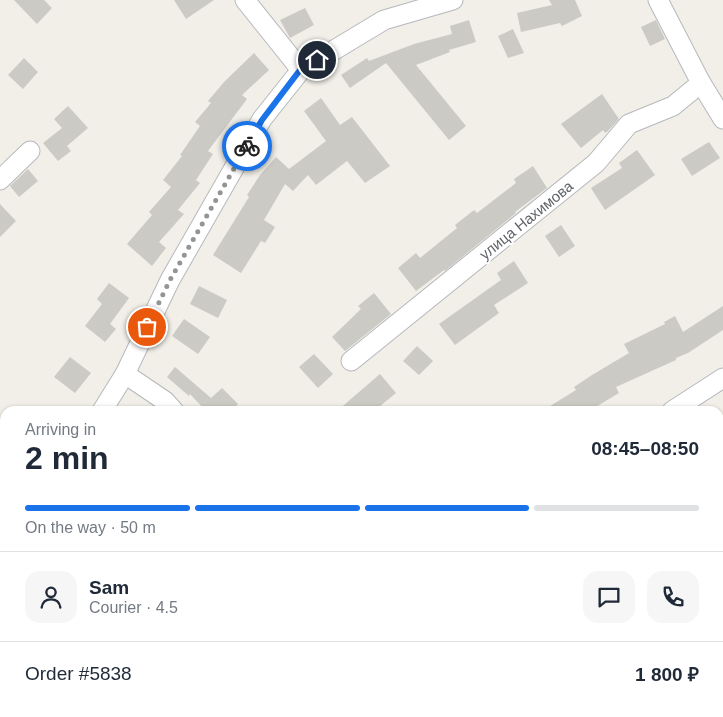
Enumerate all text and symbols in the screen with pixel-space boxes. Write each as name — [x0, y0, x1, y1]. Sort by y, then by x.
pin — [296, 39, 338, 81]
icon: home — [303, 46, 331, 74]
courier — [222, 121, 272, 171]
icon: bike — [233, 132, 261, 160]
street label: улица Нахимова — [476, 177, 577, 263]
pin — [126, 306, 168, 348]
icon: bag — [133, 313, 161, 341]
text: Arriving in — [25, 421, 96, 438]
text: 08:45–08:50 — [591, 438, 699, 459]
text: 2 min — [25, 440, 109, 476]
text: On the way · 50 m — [25, 519, 156, 536]
button: person — [25, 571, 77, 623]
button: chat — [583, 571, 635, 623]
button: phone — [647, 571, 699, 623]
text: Sam — [89, 577, 129, 598]
text: Courier · 4.5 — [89, 599, 178, 616]
text: Order #5838 — [25, 663, 132, 684]
text: 1 800 ₽ — [635, 664, 699, 685]

